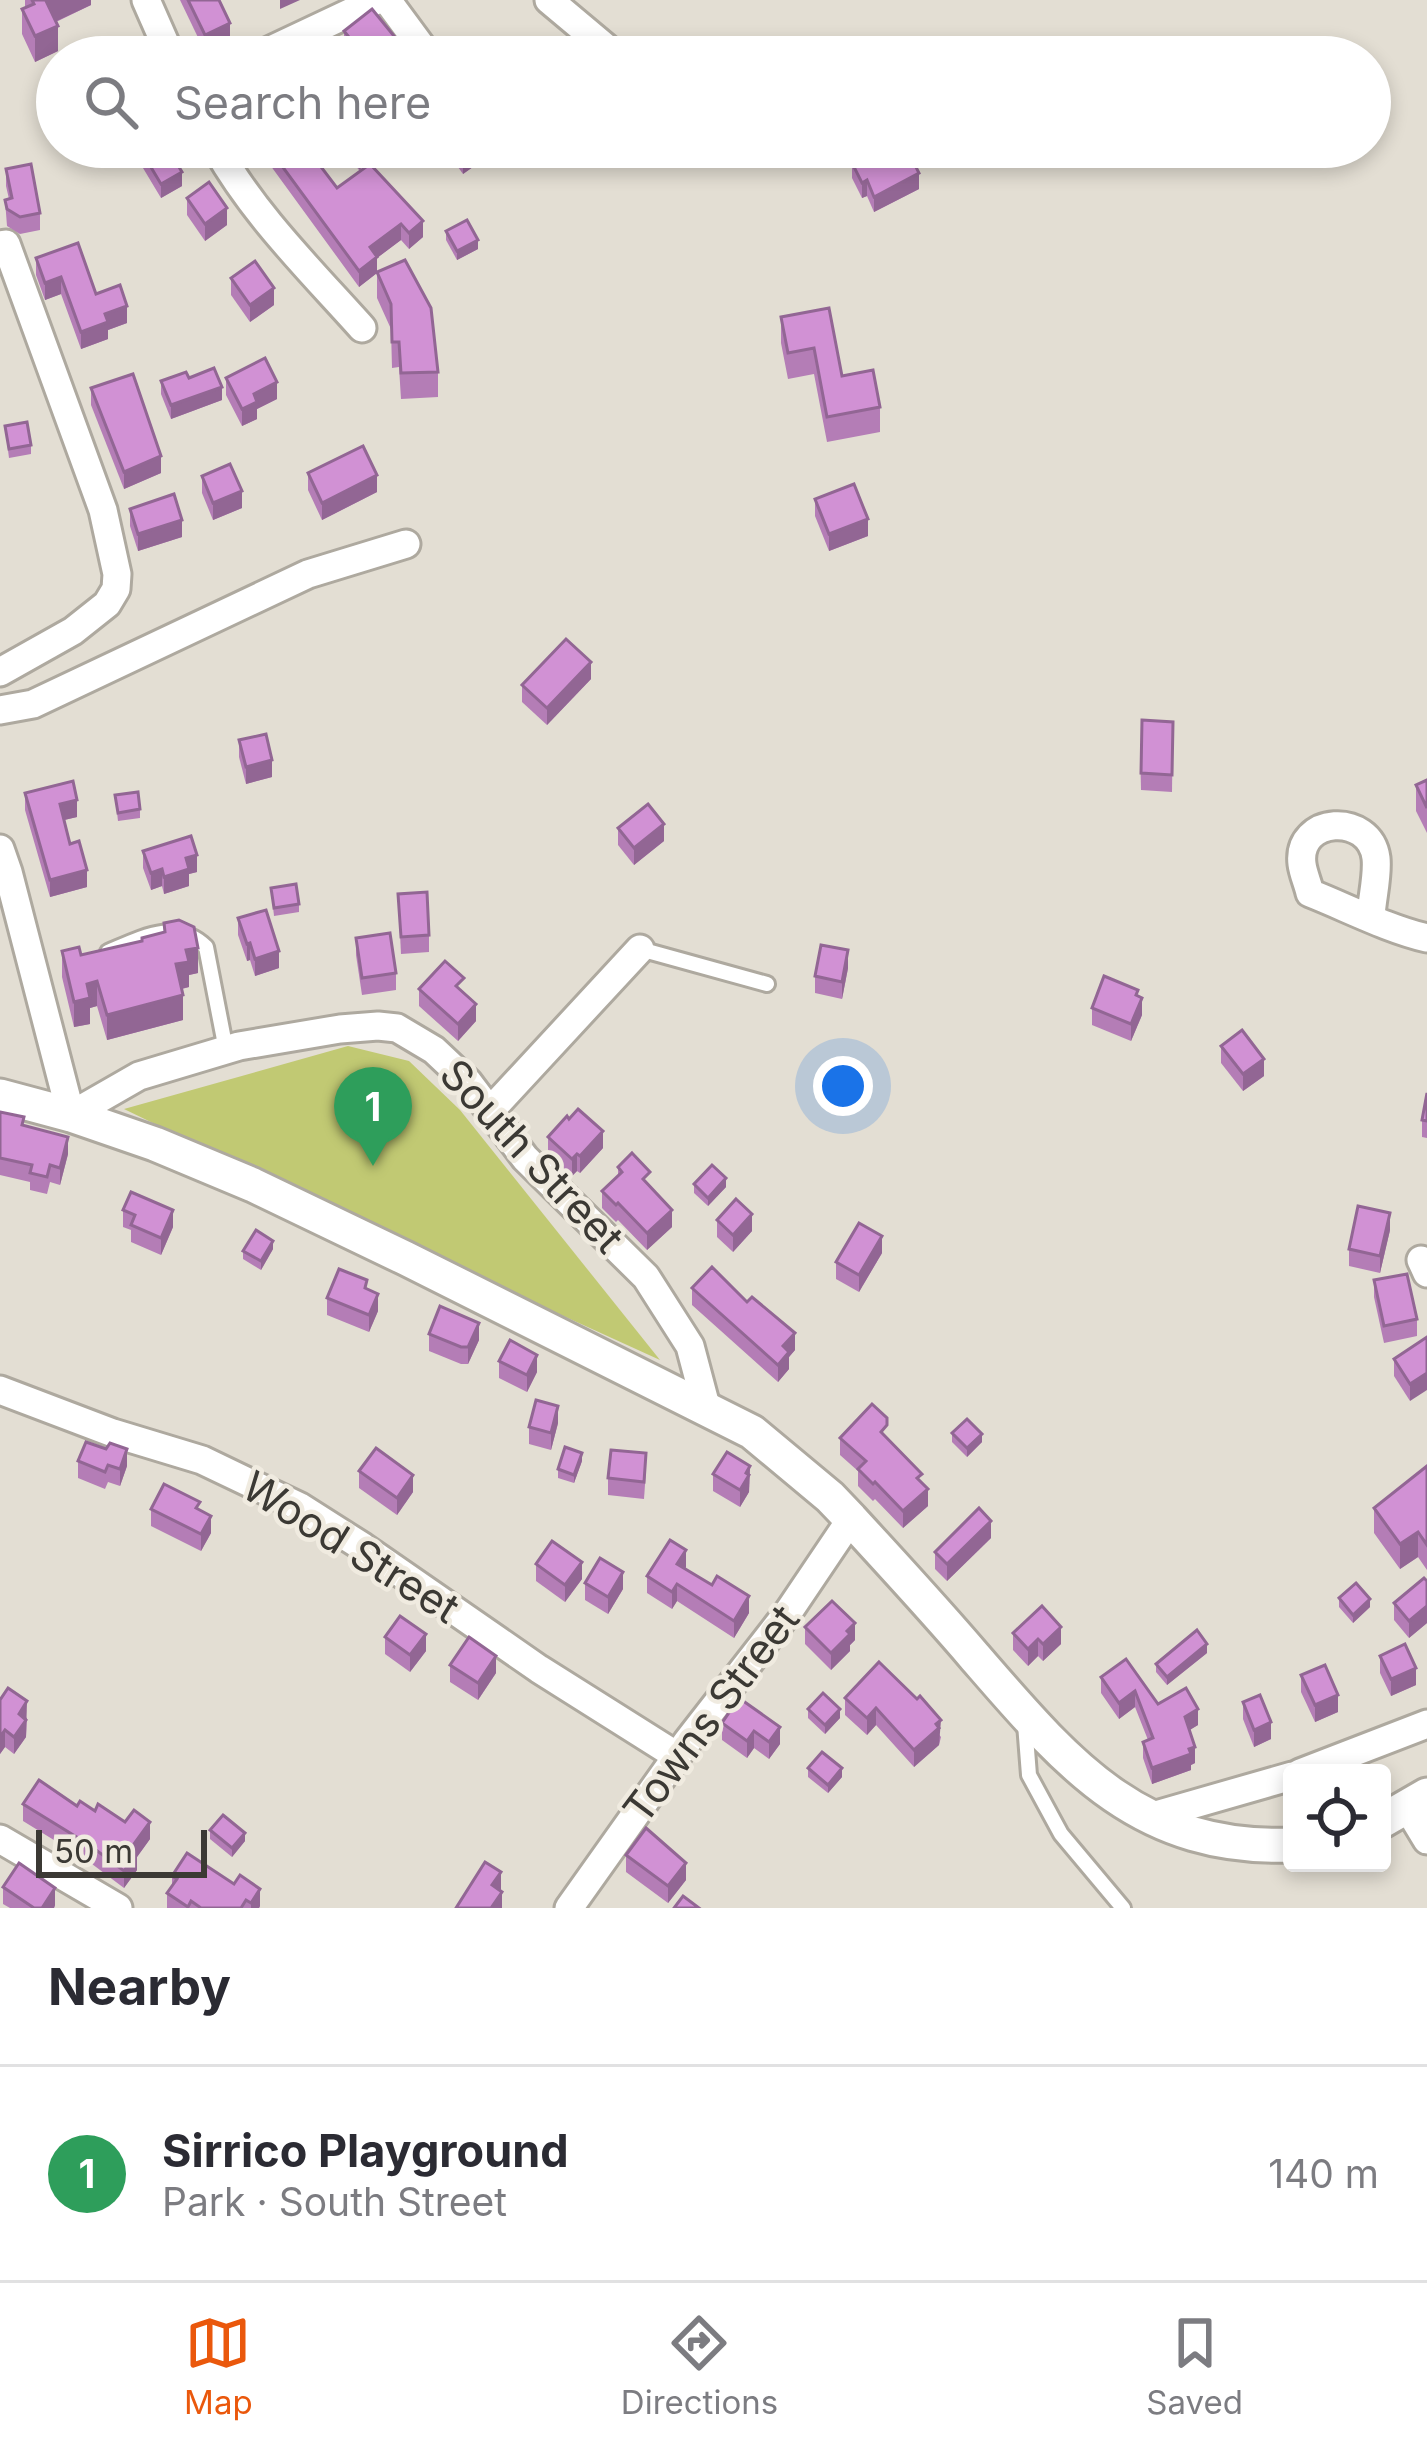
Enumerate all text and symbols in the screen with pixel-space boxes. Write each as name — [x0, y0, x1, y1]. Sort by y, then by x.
search box — [36, 36, 1391, 168]
icon: search — [78, 69, 144, 135]
text: Search here — [174, 75, 431, 130]
street label: South Street — [430, 1048, 635, 1263]
your location — [813, 1056, 873, 1116]
pin: 1 — [334, 1067, 412, 1166]
street label: Wood Street — [234, 1460, 469, 1633]
street label: Towns Street — [612, 1595, 809, 1833]
map controls — [1283, 1764, 1391, 1872]
button: locate — [1283, 1764, 1391, 1872]
scale bar — [36, 1824, 207, 1877]
text: 50 m — [54, 1831, 133, 1871]
text: Nearby — [48, 1956, 231, 2017]
text: Sirrico Playground — [162, 2123, 569, 2178]
text: 1 — [79, 2150, 95, 2197]
text: 140 m — [1268, 2150, 1379, 2197]
text: Park · South Street — [162, 2178, 507, 2225]
tab: Map — [184, 2310, 253, 2422]
tab: Directions — [621, 2310, 778, 2422]
tab: Saved — [1146, 2310, 1243, 2422]

